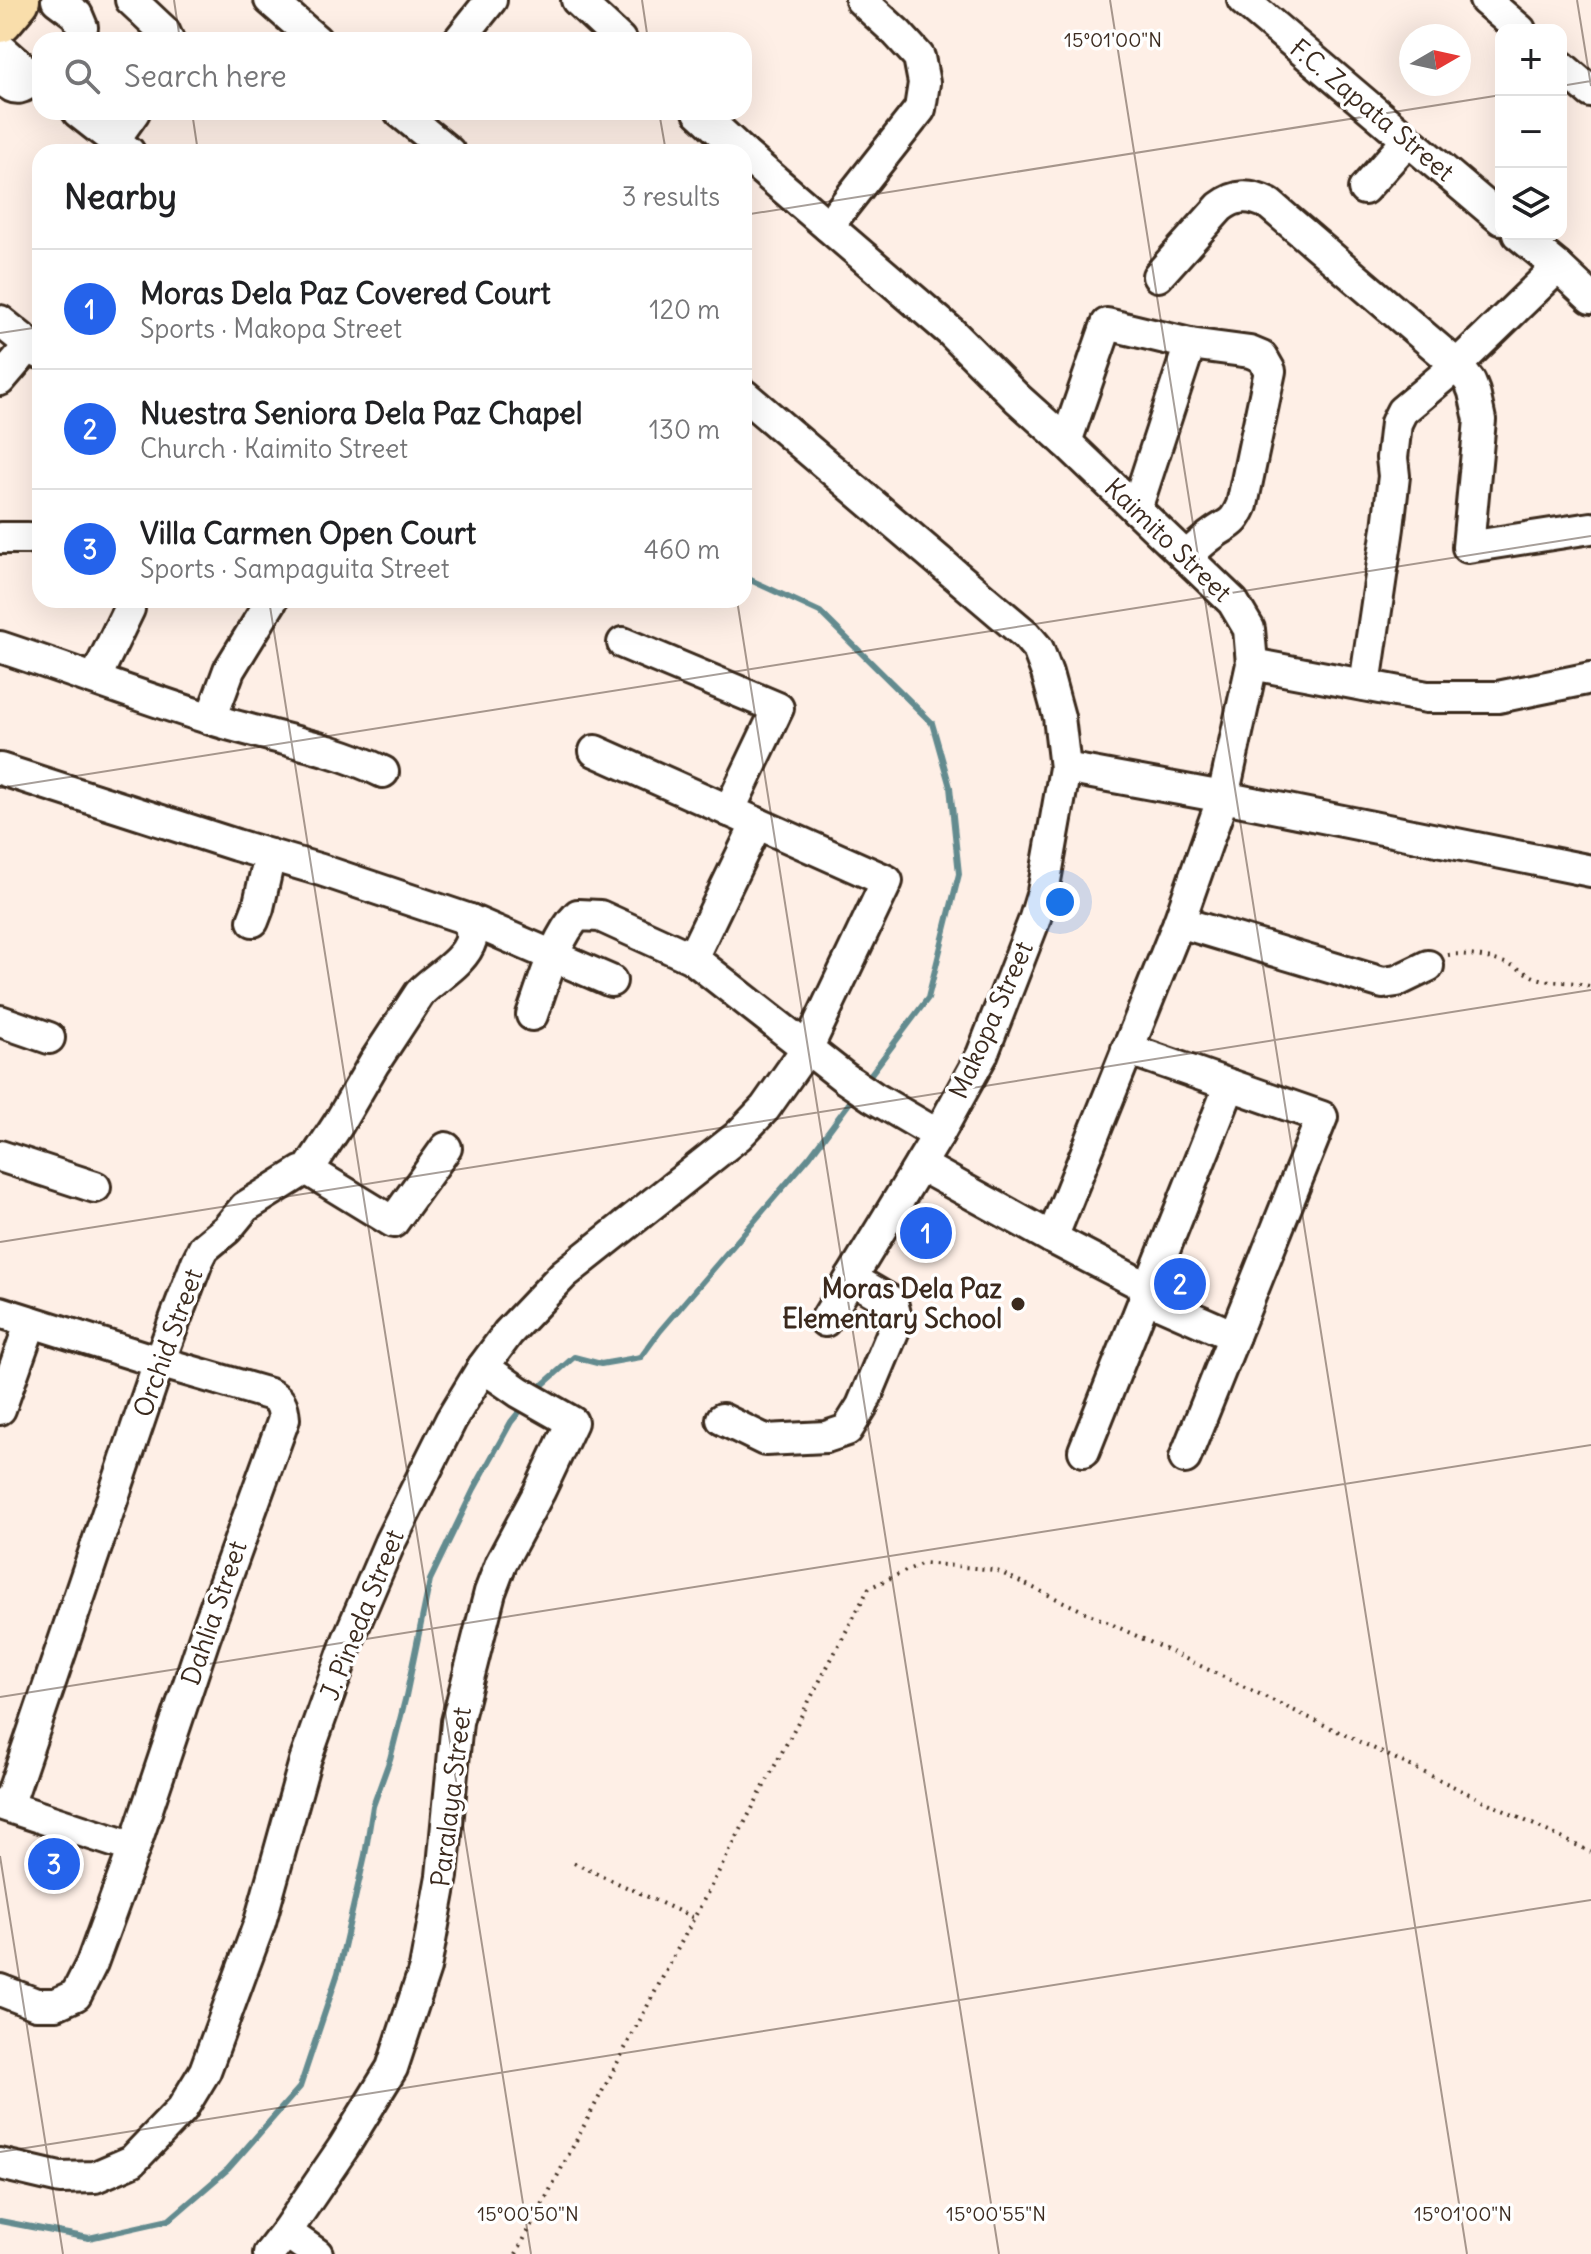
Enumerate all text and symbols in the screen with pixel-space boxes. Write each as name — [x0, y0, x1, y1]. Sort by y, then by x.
north arrow — [1399, 24, 1471, 96]
map controls — [1495, 24, 1567, 240]
button: + — [1495, 24, 1567, 96]
text: 15°01'00"N — [1064, 27, 1162, 52]
street label: F.C. Zapata Street — [1283, 31, 1461, 188]
search box — [32, 32, 752, 120]
icon: search — [60, 54, 104, 98]
text: Search here — [124, 57, 287, 95]
button: − — [1495, 96, 1567, 168]
button: layers — [1495, 168, 1567, 240]
text: Nearby — [64, 175, 177, 218]
text: 3 results — [622, 180, 720, 213]
text: Moras Dela Paz Covered Court — [140, 274, 551, 312]
text: 1 — [85, 293, 95, 326]
text: 120 m — [649, 293, 720, 326]
text: Sports · Makopa Street — [140, 312, 402, 345]
text: Nuestra Seniora Dela Paz Chapel — [140, 394, 583, 432]
text: 2 — [83, 413, 97, 446]
text: 130 m — [649, 413, 720, 446]
text: Church · Kaimito Street — [140, 432, 408, 465]
street label: Kaimito Street — [1098, 471, 1239, 609]
text: Villa Carmen Open Court — [140, 514, 476, 552]
text: 3 — [83, 533, 97, 566]
text: 460 m — [644, 533, 720, 566]
text: Sports · Sampaguita Street — [140, 552, 450, 585]
your location — [1040, 882, 1080, 922]
street label: Makopa Street — [941, 936, 1040, 1104]
pin: 1 — [900, 1203, 952, 1263]
pin: 2 — [1154, 1254, 1206, 1314]
street label: Orchid Street — [125, 1264, 210, 1422]
place label: Moras Dela Paz Elementary School — [782, 1272, 1003, 1335]
marker: Moras Dela Paz Elementary School — [1009, 1295, 1027, 1313]
street label: J. Pineda Street — [312, 1524, 411, 1705]
street label: Dahlia Street — [173, 1536, 254, 1689]
street label: Paralaya Street — [423, 1705, 478, 1889]
pin: 3 — [28, 1834, 80, 1894]
text: 15°00'50"N — [477, 2201, 579, 2226]
text: 15°00'55"N — [946, 2201, 1046, 2226]
text: 15°01'00"N — [1414, 2201, 1512, 2226]

